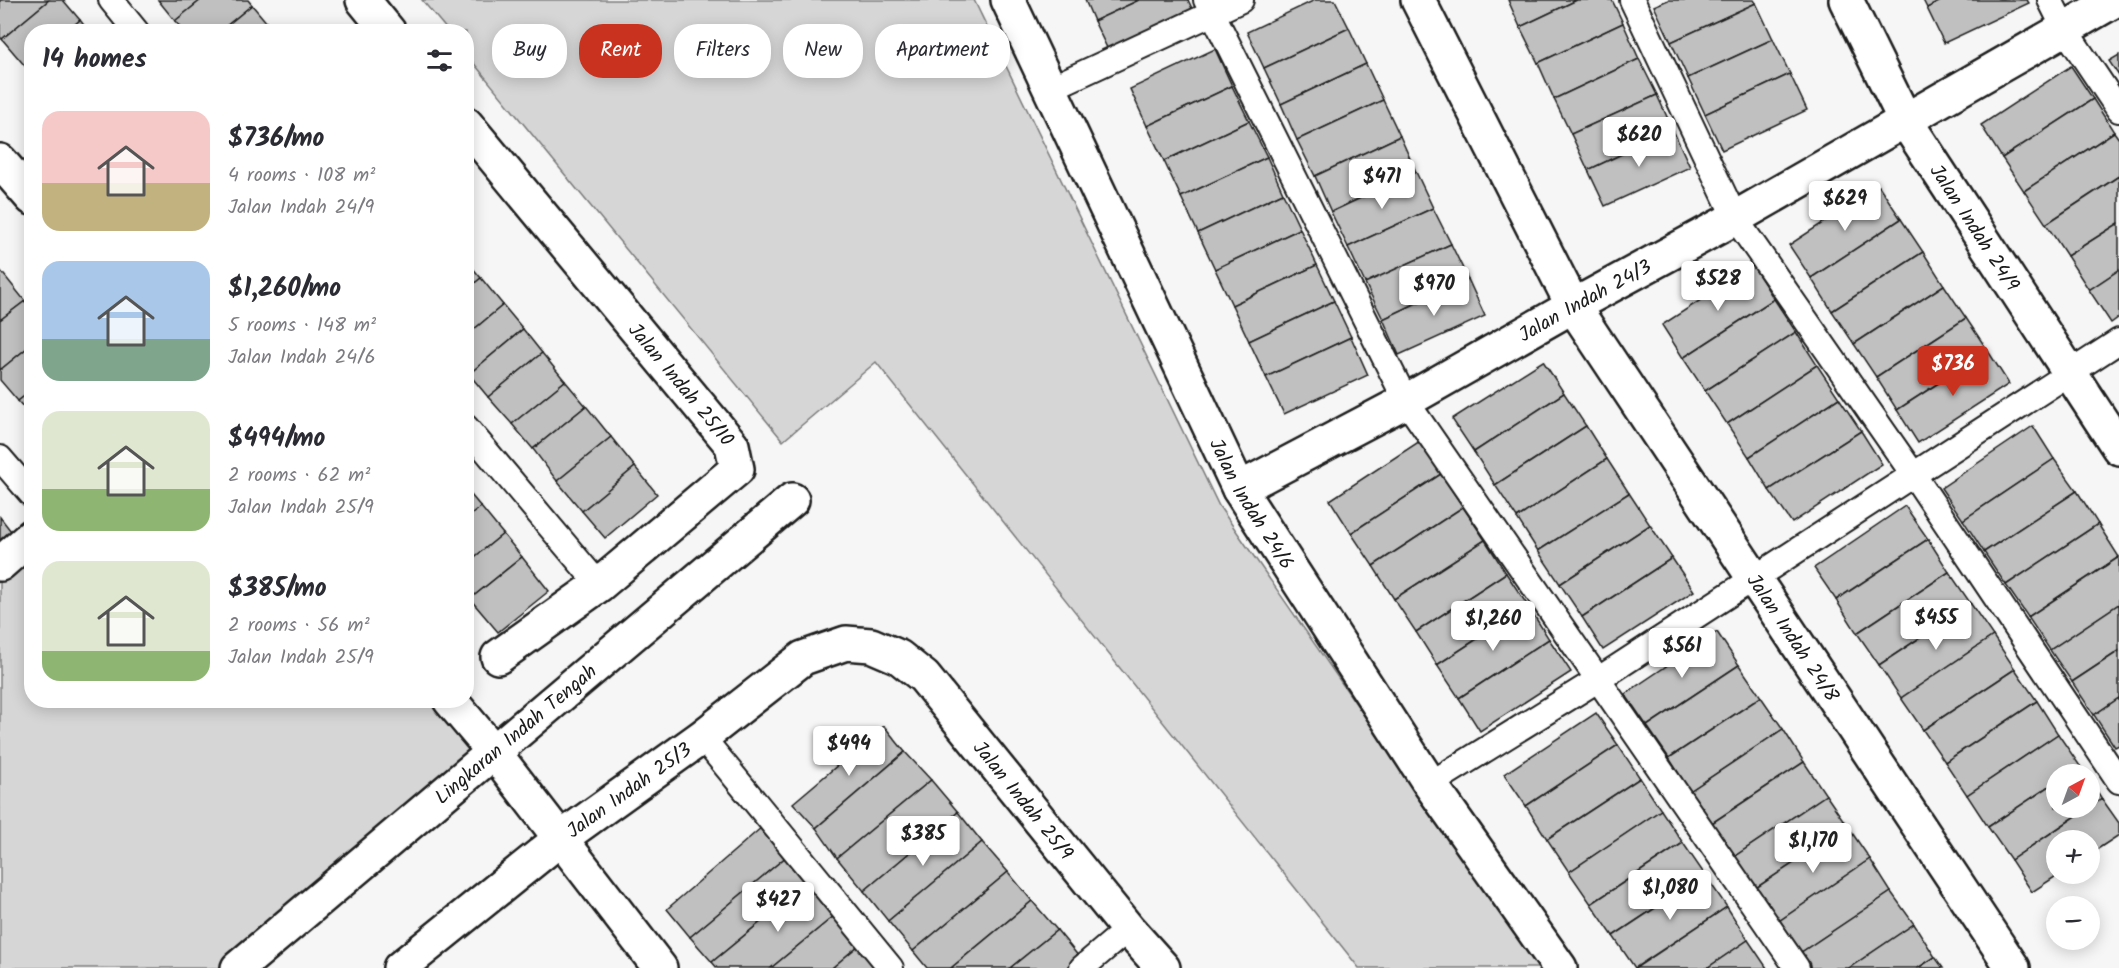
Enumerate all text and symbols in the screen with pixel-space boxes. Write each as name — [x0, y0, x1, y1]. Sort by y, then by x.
chip: Buy — [492, 24, 567, 78]
chip: Rent — [579, 24, 662, 78]
chip: Filters — [674, 24, 771, 78]
chip: New — [783, 24, 863, 78]
chip: Apartment — [875, 24, 1010, 78]
text: 14 homes — [42, 39, 147, 81]
icon: filters — [423, 44, 456, 77]
pin: $620 — [1603, 117, 1675, 168]
text: $736/mo — [228, 118, 324, 160]
text: $620 — [1617, 120, 1661, 152]
icon: home — [90, 135, 162, 207]
pin: $471 — [1346, 159, 1418, 210]
street label: Jalan Indah 24/9 — [1920, 159, 2027, 299]
text: 4 rooms · 108 m² — [228, 160, 375, 192]
text: $471 — [1363, 162, 1401, 194]
pin: $629 — [1809, 181, 1881, 232]
text: $629 — [1823, 184, 1867, 216]
text: Jalan Indah 24/9 — [228, 192, 374, 224]
street label: Jalan Indah 24/3 — [1513, 252, 1658, 352]
pin: $528 — [1682, 261, 1754, 312]
text: $528 — [1695, 264, 1741, 296]
pin: $970 — [1398, 266, 1470, 317]
text: $1,260/mo — [228, 268, 341, 310]
text: $970 — [1413, 269, 1455, 301]
icon: home — [90, 285, 162, 357]
text: 5 rooms · 148 m² — [228, 310, 376, 342]
street label: Jalan Indah 25/10 — [619, 317, 741, 454]
text: Jalan Indah 24/6 — [228, 342, 376, 374]
pin: $736 — [1917, 346, 1989, 397]
text: $736 — [1931, 349, 1975, 381]
text: $494/mo — [228, 418, 325, 460]
street label: Jalan Indah 24/6 — [1199, 434, 1301, 577]
icon: home — [90, 435, 162, 507]
text: 2 rooms · 62 m² — [228, 460, 370, 492]
text: Jalan Indah 25/9 — [228, 492, 374, 524]
text: $385/mo — [228, 568, 327, 610]
street label: Jalan Indah 24/8 — [1737, 568, 1847, 710]
icon: home — [90, 585, 162, 657]
pin: $455 — [1900, 600, 1972, 651]
pin: $1,260 — [1444, 601, 1542, 652]
text: $455 — [1915, 603, 1957, 635]
text: $1,260 — [1465, 604, 1521, 636]
text: 2 rooms · 56 m² — [228, 610, 370, 642]
pin: $561 — [1646, 628, 1718, 679]
text: $561 — [1663, 631, 1701, 663]
text: Jalan Indah 25/9 — [228, 642, 374, 674]
street label: Lingkaran Indah Tengah — [428, 657, 605, 813]
pin: $494 — [813, 726, 885, 777]
text: $494 — [827, 729, 871, 761]
street label: Jalan Indah 25/9 — [964, 734, 1081, 868]
street label: Jalan Indah 25/3 — [560, 735, 699, 847]
north arrow — [2046, 764, 2100, 818]
map controls — [2046, 764, 2100, 950]
pin: $385 — [887, 816, 959, 867]
text: $385 — [901, 819, 945, 851]
pin: $1,170 — [1764, 823, 1862, 874]
text: $1,170 — [1789, 826, 1837, 858]
button: + — [2046, 830, 2100, 884]
pin: $1,080 — [1621, 870, 1719, 921]
text: $1,080 — [1642, 873, 1698, 905]
pin: $427 — [742, 882, 814, 933]
text: $427 — [756, 885, 800, 917]
button: − — [2046, 896, 2100, 950]

